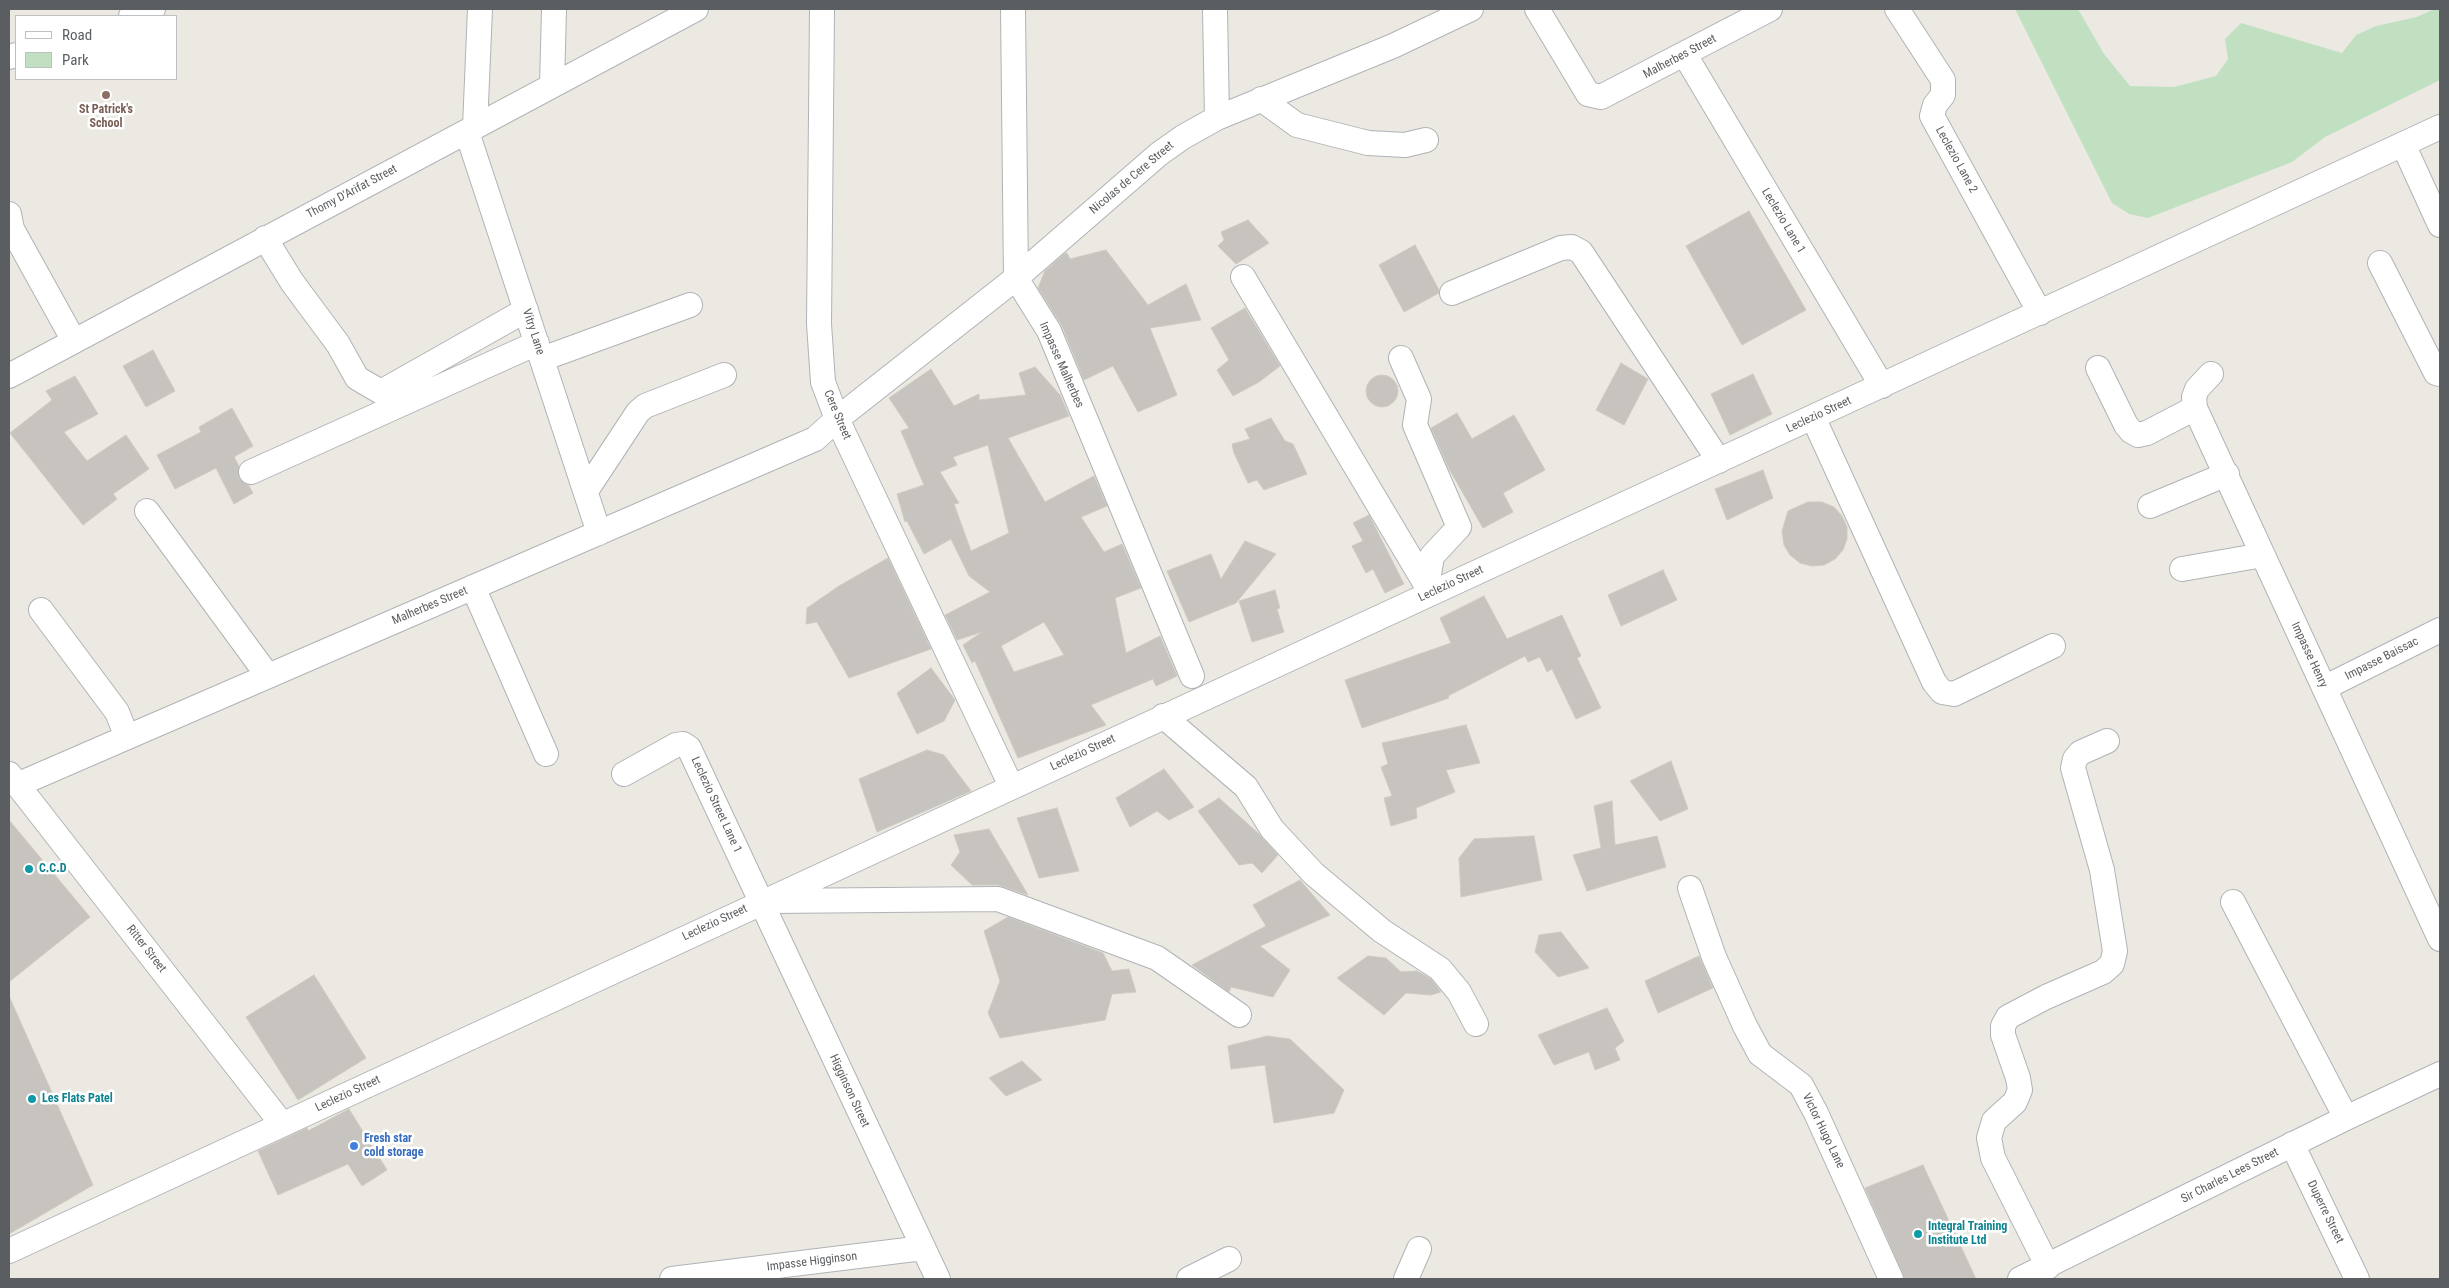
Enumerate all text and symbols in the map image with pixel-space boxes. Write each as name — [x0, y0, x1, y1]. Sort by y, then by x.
legend — [15, 15, 178, 80]
text: Road — [62, 26, 92, 44]
street label: Malherbes Street — [1641, 32, 1719, 82]
text: Park — [62, 51, 89, 69]
marker: St Patrick's School — [100, 89, 112, 101]
place label: St Patrick's School — [79, 103, 133, 131]
street label: Leclezio Lane 2 — [1932, 124, 1980, 196]
street label: Nicolas de Cere Street — [1087, 139, 1177, 217]
street label: Thomy D'Arifat Street — [304, 162, 400, 222]
street label: Leclezio Lane 1 — [1758, 186, 1808, 256]
street label: Vitry Lane — [519, 307, 547, 357]
street label: Impasse Malherbes — [1036, 320, 1086, 410]
street label: Cere Street — [820, 388, 854, 442]
street label: Leclezio Street — [1784, 394, 1854, 436]
street label: Leclezio Street — [1416, 563, 1486, 605]
street label: Malherbes Street — [390, 584, 470, 628]
street label: Impasse Henry — [2288, 620, 2330, 690]
street label: Impasse Baissac — [2343, 634, 2421, 684]
street label: Leclezio Street — [1048, 732, 1118, 774]
street label: Leclezio Street Lane 1 — [687, 755, 745, 855]
place label: C.C.D — [39, 862, 66, 876]
marker: C.C.D — [23, 863, 35, 875]
street label: Leclezio Street — [680, 902, 750, 944]
street label: Ritter Street — [123, 922, 169, 976]
street label: Higginson Street — [826, 1052, 872, 1130]
street label: Leclezio Street — [313, 1073, 383, 1115]
street label: Victor Hugo Lane — [1799, 1091, 1847, 1171]
place label: Les Flats Patel — [42, 1092, 113, 1106]
marker: Les Flats Patel — [26, 1093, 38, 1105]
place label: Fresh star cold storage — [364, 1132, 423, 1160]
marker: Fresh star cold storage — [348, 1140, 360, 1152]
street label: Sir Charles Lees Street — [2179, 1145, 2281, 1207]
street label: Duperre Street — [2304, 1178, 2346, 1246]
place label: Integral Training Institute Ltd — [1928, 1220, 2007, 1248]
marker: Integral Training Institute Ltd — [1912, 1228, 1924, 1240]
street label: Impasse Higginson — [766, 1249, 858, 1275]

